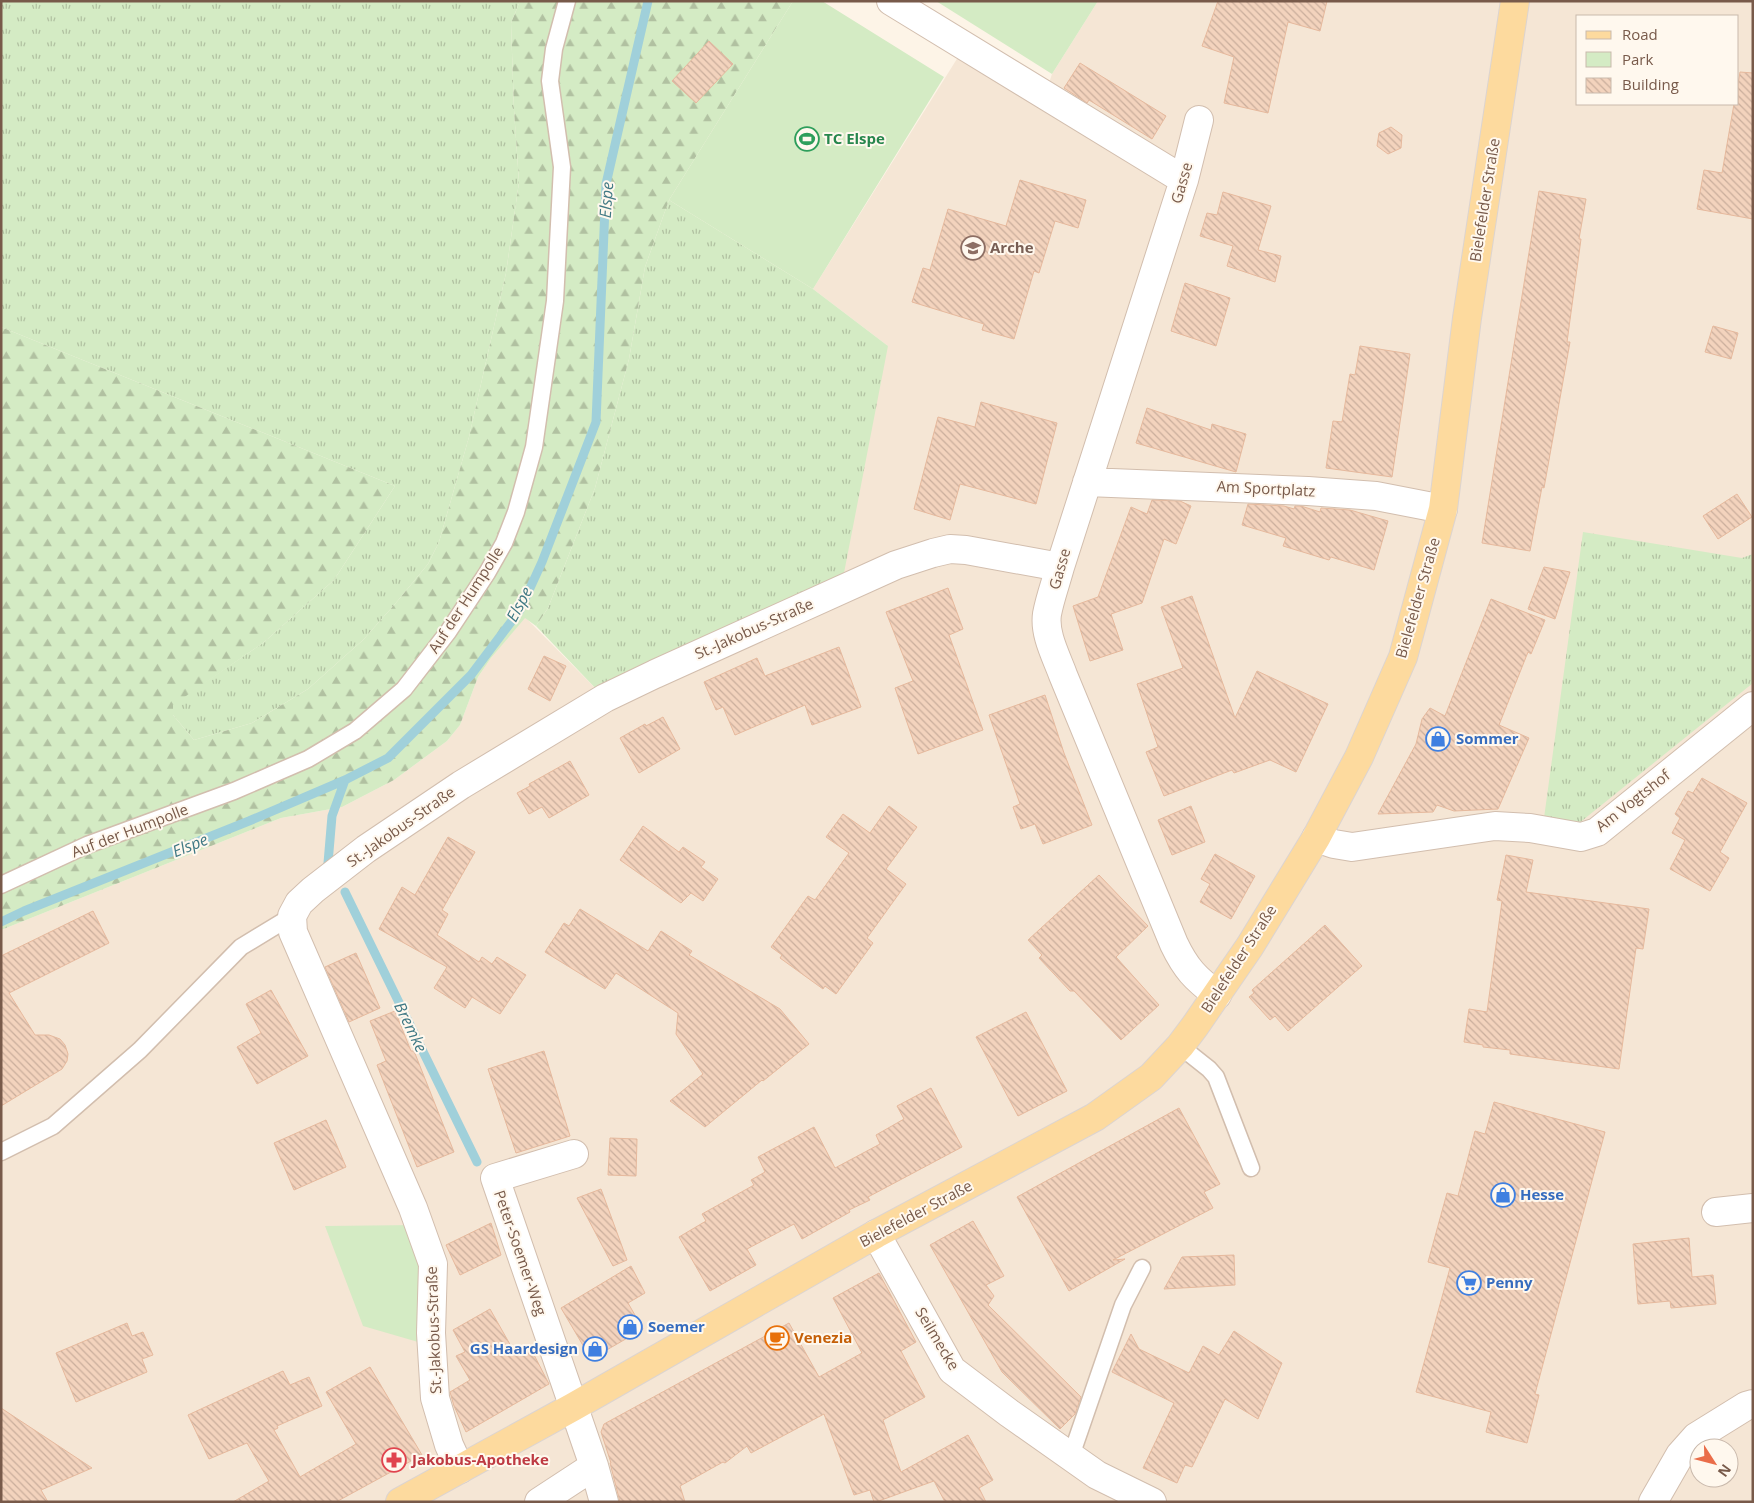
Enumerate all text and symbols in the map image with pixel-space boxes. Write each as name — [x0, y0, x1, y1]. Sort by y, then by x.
legend — [1576, 15, 1739, 105]
text: Road — [1622, 24, 1658, 44]
text: Park — [1622, 49, 1653, 69]
text: Building — [1622, 74, 1679, 94]
sports icon: TC Elspe — [794, 126, 820, 152]
place label: TC Elspe — [824, 128, 885, 148]
street label: Bielefelder Straße — [1464, 137, 1504, 263]
street label: Gasse — [1166, 160, 1196, 206]
water label: Elspe — [594, 181, 618, 219]
school or university icon: Arche — [960, 235, 986, 261]
place label: Arche — [990, 237, 1034, 257]
street label: Am Sportplatz — [1216, 475, 1316, 501]
street label: Bielefelder Straße — [1390, 535, 1444, 660]
street label: Auf der Humpolle — [423, 542, 507, 657]
street label: Gasse — [1044, 546, 1074, 592]
water label: Elspe — [501, 583, 537, 625]
street label: St.-Jakobus-Straße — [691, 593, 816, 663]
shop icon: Sommer — [1425, 726, 1451, 752]
place label: Sommer — [1456, 728, 1519, 748]
street label: Am Vogtshof — [1591, 764, 1674, 836]
street label: St.-Jakobus-Straße — [342, 781, 458, 871]
street label: Auf der Humpolle — [68, 799, 191, 862]
water label: Elspe — [169, 828, 211, 862]
street label: Bielefelder Straße — [1196, 901, 1281, 1016]
water label: Bremke — [389, 998, 433, 1056]
street label: Bielefelder Straße — [856, 1175, 975, 1251]
shop icon: Hesse — [1490, 1182, 1516, 1208]
place label: Hesse — [1520, 1184, 1564, 1204]
street label: Peter-Soemer-Weg — [490, 1187, 552, 1318]
street label: St.-Jakobus-Straße — [421, 1266, 445, 1394]
supermarket icon: Penny — [1456, 1270, 1482, 1296]
place label: Penny — [1486, 1272, 1533, 1292]
street label: Seilmecke — [911, 1303, 964, 1374]
shop icon: Soemer — [617, 1314, 643, 1340]
place label: Soemer — [648, 1316, 705, 1336]
cafe icon: Venezia — [764, 1325, 790, 1351]
place label: Venezia — [794, 1327, 852, 1347]
shop icon: GS Haardesign — [582, 1336, 608, 1362]
place label: GS Haardesign — [470, 1338, 578, 1358]
north arrow — [1689, 1438, 1739, 1488]
pharmacy icon: Jakobus-Apotheke — [381, 1447, 407, 1473]
place label: Jakobus-Apotheke — [410, 1449, 549, 1469]
text: N — [1714, 1461, 1736, 1481]

